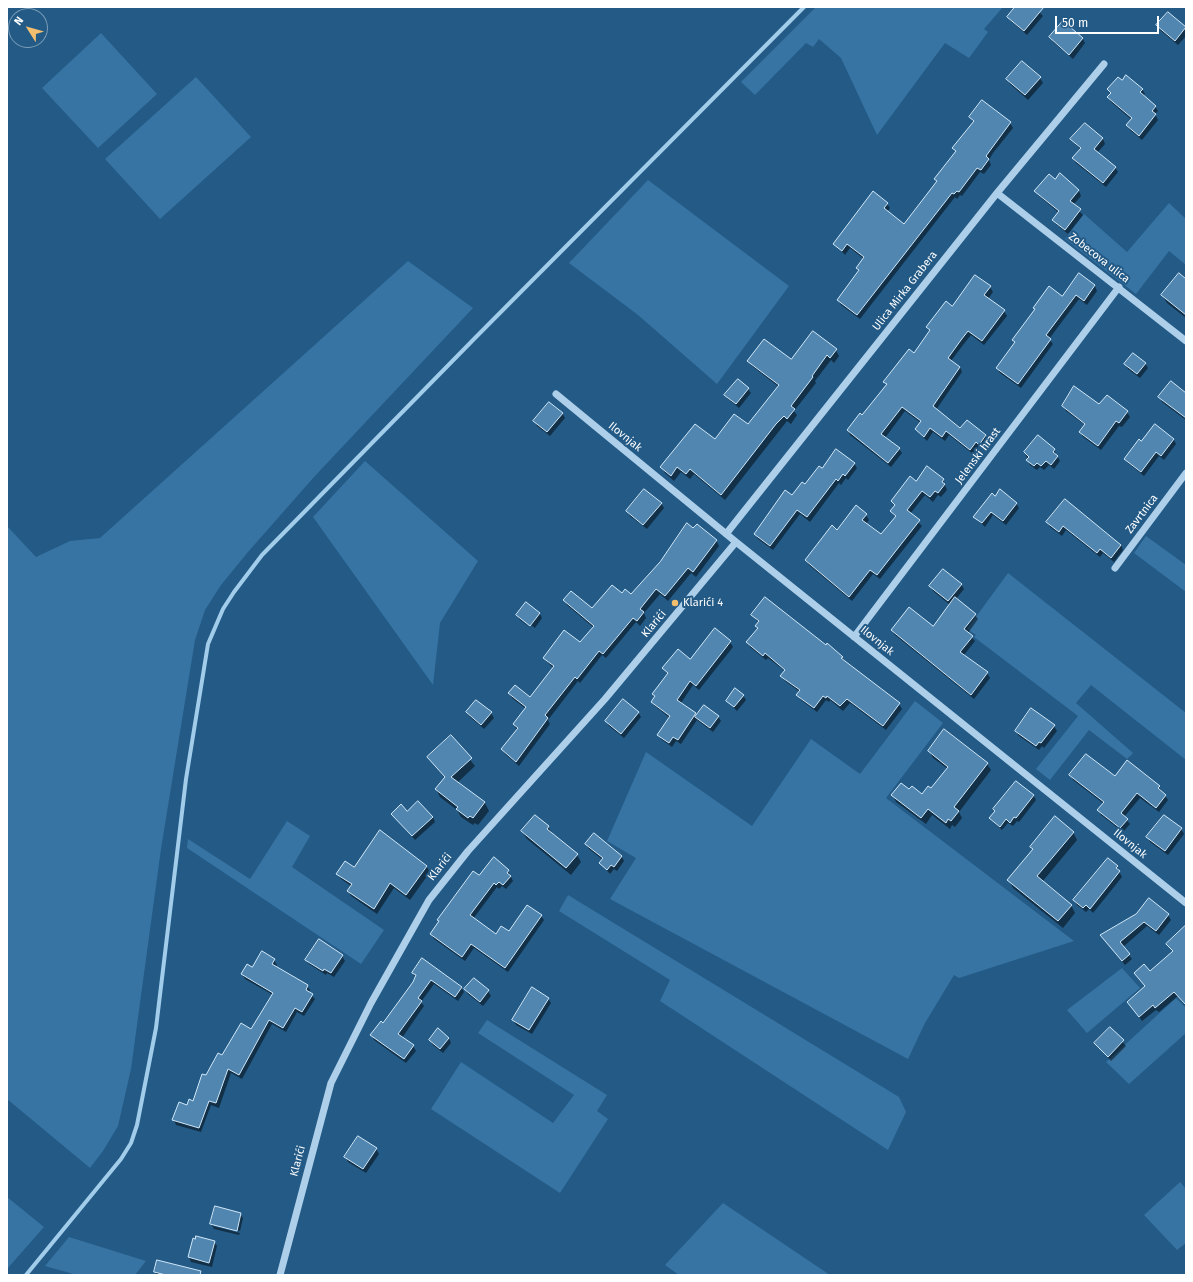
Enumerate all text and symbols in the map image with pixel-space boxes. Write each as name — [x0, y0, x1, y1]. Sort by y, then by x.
north arrow — [8, 8, 48, 48]
scale bar — [1057, 8, 1161, 34]
text: N — [11, 14, 26, 28]
text: 50 m — [1062, 16, 1088, 30]
street label: Zobecova ulica — [1066, 230, 1132, 286]
street label: Ulica Mirka Grabera — [870, 249, 940, 333]
street label: Ilovnjak — [606, 419, 644, 455]
street label: Jelenski hrast — [953, 425, 1003, 487]
street label: Zavrtnica — [1123, 492, 1161, 536]
place label: Klarići 4 — [683, 596, 723, 610]
marker: Klarići 4 — [670, 598, 680, 608]
street label: Klarići — [639, 608, 669, 640]
street label: Ilovnjak — [858, 623, 896, 659]
street label: Ilovnjak — [1111, 826, 1149, 862]
street label: Klarići — [425, 851, 455, 883]
street label: Klarići — [288, 1144, 308, 1178]

